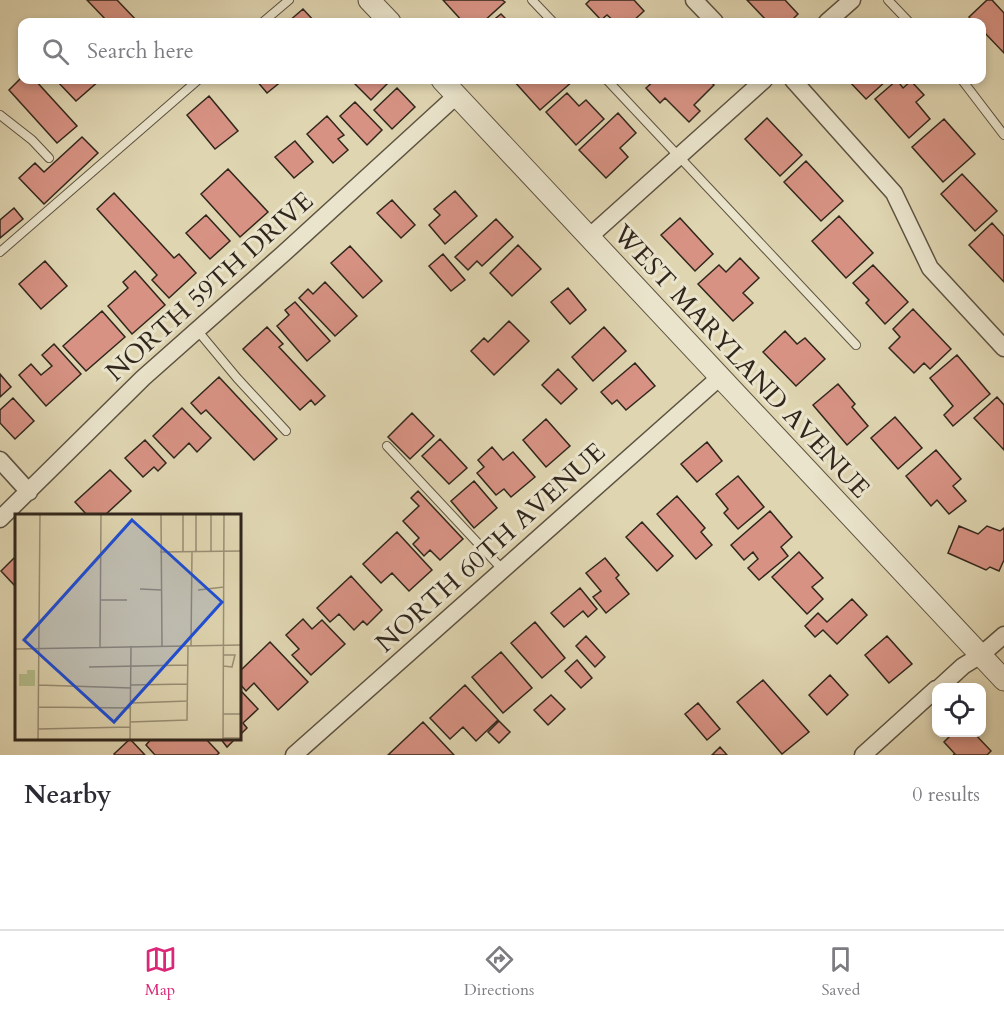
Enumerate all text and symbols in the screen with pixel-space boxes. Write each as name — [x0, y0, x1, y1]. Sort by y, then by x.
search box — [18, 18, 986, 84]
icon: search — [39, 35, 72, 68]
text: Search here — [87, 36, 194, 66]
street label: NORTH 59TH DRIVE — [98, 184, 321, 389]
street label: WEST MARYLAND AVENUE — [605, 216, 878, 506]
street label: NORTH 60TH AVENUE — [368, 435, 613, 660]
inset map — [15, 514, 242, 740]
map controls — [932, 683, 986, 737]
button: locate — [932, 683, 986, 737]
text: Nearby — [24, 777, 112, 812]
text: 0 results — [912, 781, 980, 808]
tab: Map — [144, 943, 177, 1001]
tab: Directions — [464, 943, 534, 1001]
tab: Saved — [822, 943, 860, 1001]

